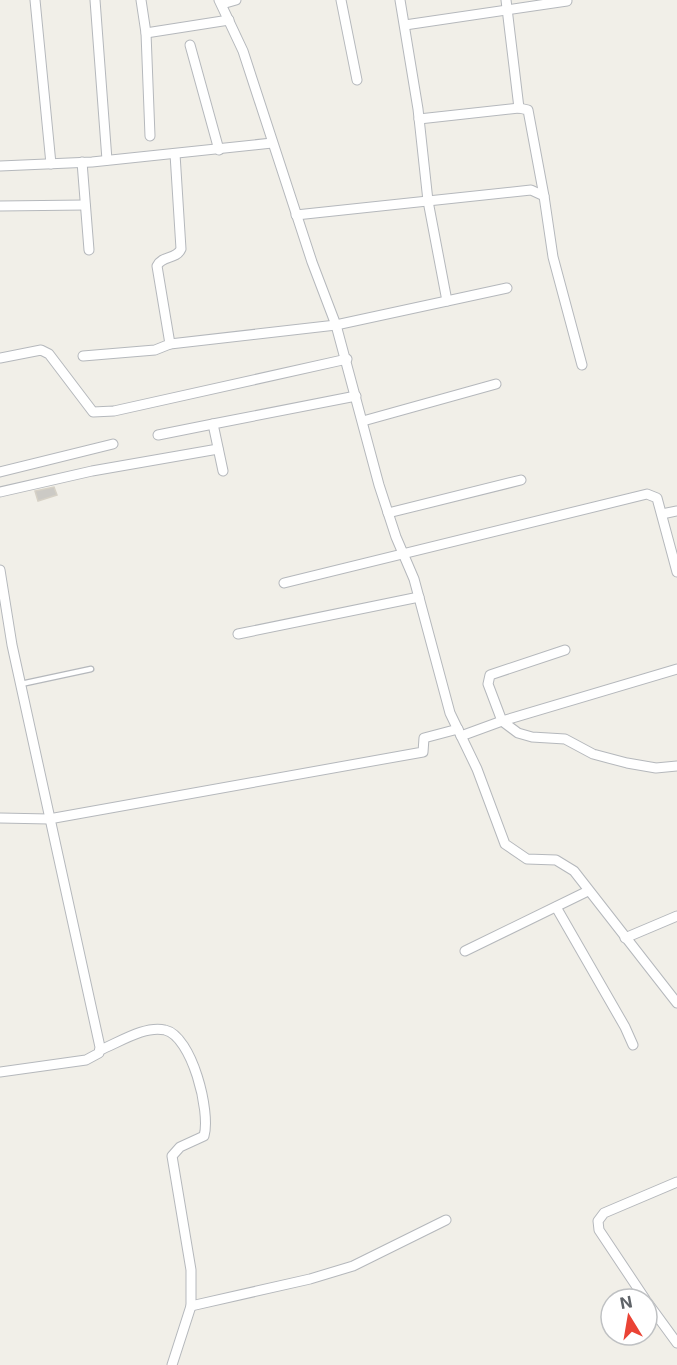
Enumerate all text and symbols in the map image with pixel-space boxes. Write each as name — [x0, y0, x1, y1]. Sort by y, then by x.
north arrow — [599, 1287, 659, 1347]
text: N — [618, 1291, 634, 1313]

